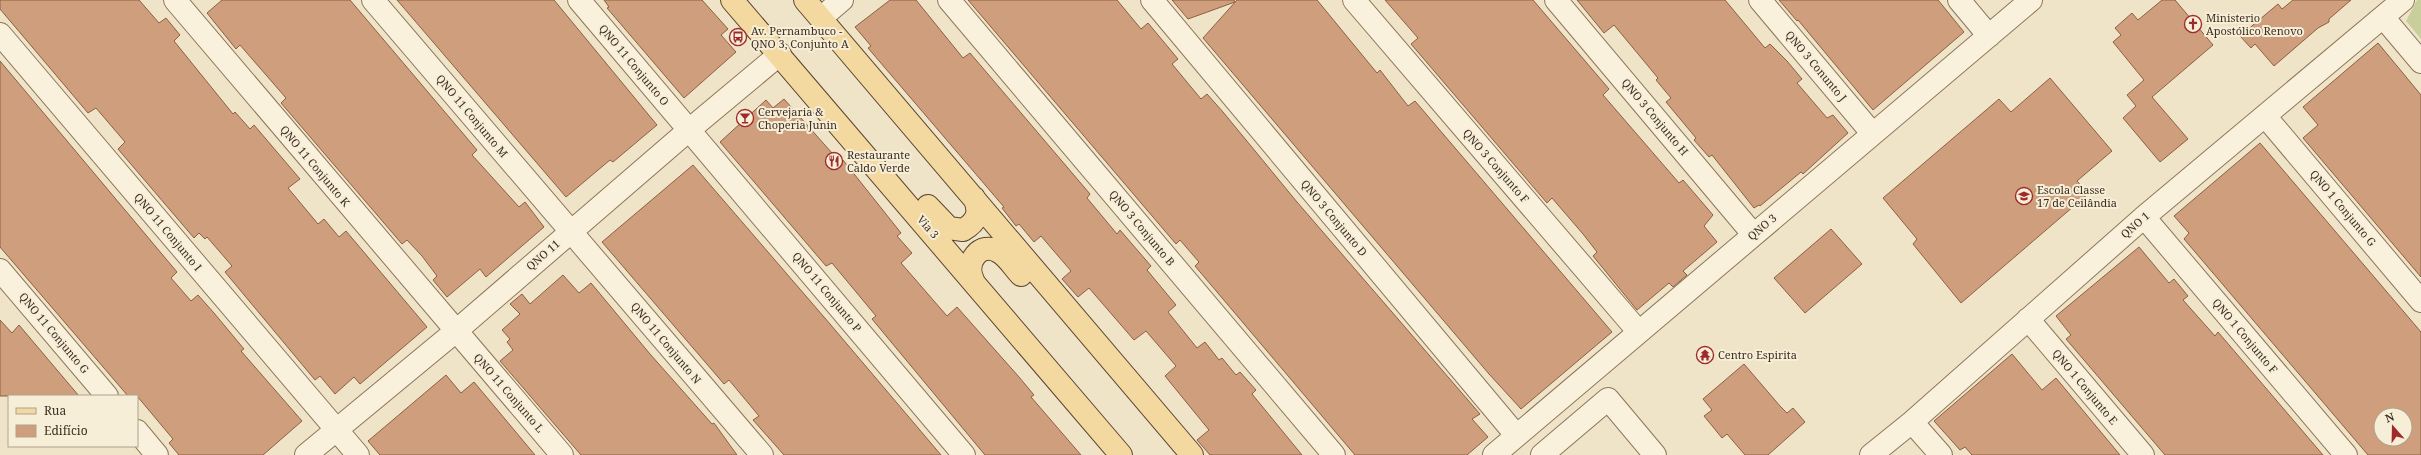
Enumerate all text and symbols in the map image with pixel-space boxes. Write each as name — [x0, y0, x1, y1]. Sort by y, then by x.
place label: Ministerio Apostólico Renovo — [2206, 10, 2303, 38]
church icon: Ministerio Apostólico Renovo — [2183, 14, 2203, 34]
street label: QNO 11 Conjunto O — [596, 21, 673, 108]
place label: Av. Pernambuco - QNO 3, Conjunto A — [751, 23, 849, 51]
bus stop icon: Av. Pernambuco - QNO 3, Conjunto A — [728, 27, 748, 47]
street label: QNO 3 Conunto J — [1782, 27, 1850, 104]
street label: QNO 11 Conjunto M — [433, 71, 511, 160]
street label: QNO 3 Conjunto H — [1619, 75, 1692, 158]
place label: Cervejaria & Choperia Junin — [758, 104, 837, 132]
bar icon: Cervejaria & Choperia Junin — [735, 108, 755, 128]
street label: QNO 11 Conjunto K — [277, 122, 354, 209]
street label: QNO 3 Conjunto F — [1460, 125, 1533, 206]
place label: Restaurante Caldo Verde — [847, 147, 910, 175]
restaurant icon: Restaurante Caldo Verde — [824, 151, 844, 171]
street label: QNO 1 Conjunto G — [2307, 166, 2380, 249]
street label: QNO 3 Conjunto D — [1298, 176, 1371, 259]
place label: Escola Classe 17 de Ceilândia — [2037, 182, 2117, 210]
school or university icon: Escola Classe 17 de Ceilândia — [2014, 186, 2034, 206]
street label: QNO 3 Conjunto B — [1106, 187, 1178, 269]
street label: QNO 11 Conjunto I — [131, 190, 205, 274]
street label: QNO 1 — [2117, 208, 2152, 241]
street label: QNO 3 — [1744, 210, 1779, 243]
street label: Via 3 — [914, 212, 943, 241]
street label: QNO 11 — [523, 236, 563, 273]
street label: QNO 11 Conjunto P — [789, 249, 866, 335]
street label: QNO 11 Conjunto G — [16, 289, 93, 376]
street label: QNO 1 Conjunto F — [2210, 295, 2282, 377]
street label: QNO 11 Conjunto N — [628, 299, 705, 387]
temple icon: Centro Espirita — [1695, 345, 1715, 365]
street label: QNO 1 Conjunto E — [2049, 346, 2121, 428]
place label: Centro Espirita — [1718, 347, 1797, 362]
street label: QNO 11 Conjunto L — [471, 350, 548, 436]
legend — [8, 395, 138, 447]
text: Rua — [44, 402, 66, 419]
north arrow — [2373, 407, 2413, 447]
text: N — [2383, 408, 2396, 426]
text: Edifício — [44, 422, 88, 439]

